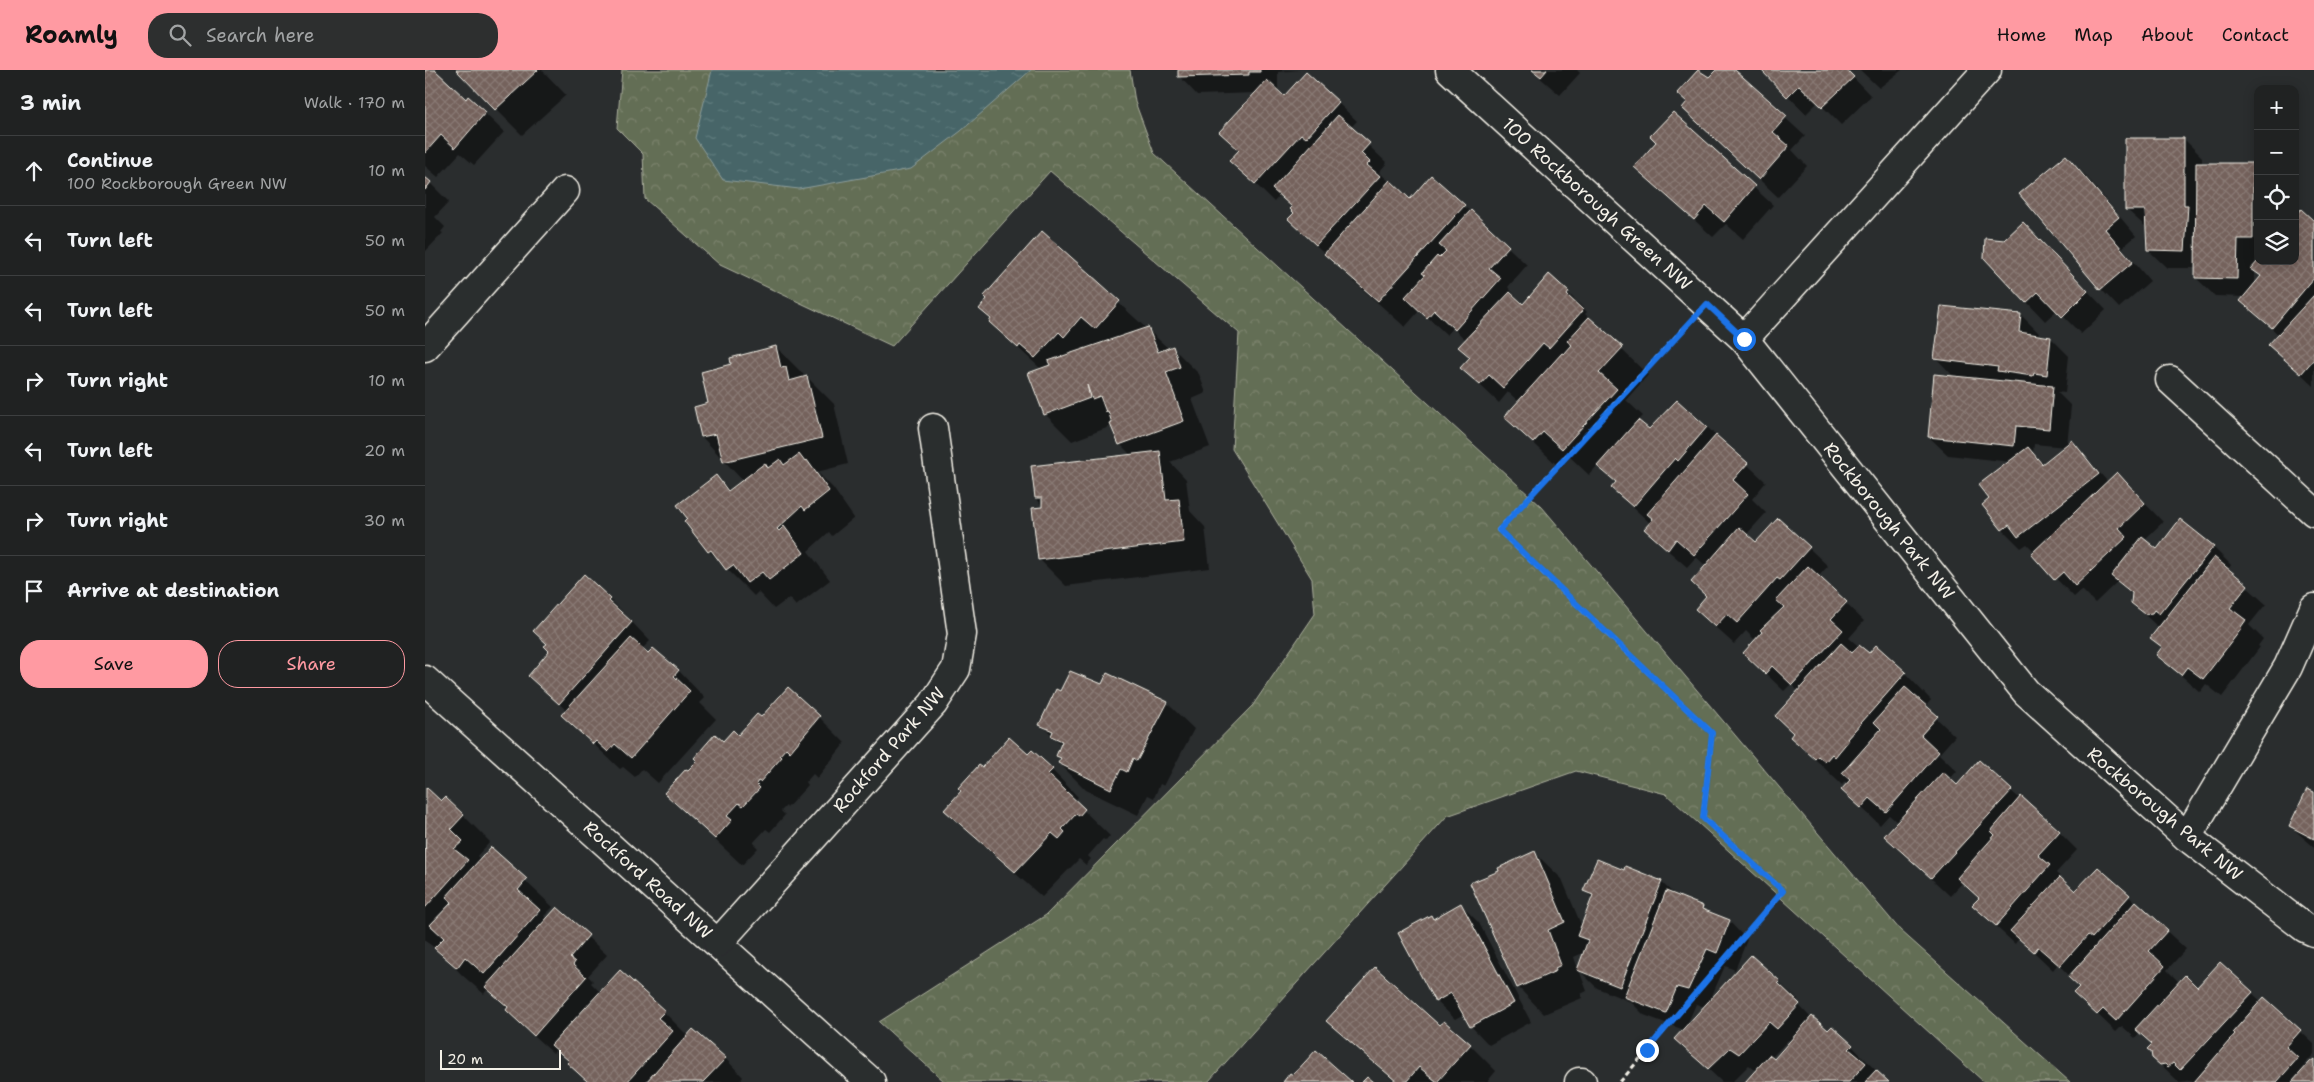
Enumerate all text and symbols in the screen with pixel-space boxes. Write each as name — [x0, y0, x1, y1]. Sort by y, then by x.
search box — [148, 13, 498, 58]
text: Roamly — [25, 19, 118, 51]
icon: search — [166, 21, 194, 49]
text: Search here — [206, 23, 315, 48]
text: Home — [1997, 23, 2046, 47]
text: Map — [2074, 23, 2113, 47]
text: About — [2141, 23, 2194, 47]
text: Contact — [2222, 23, 2289, 47]
map controls — [2254, 85, 2299, 265]
button: + — [2254, 85, 2299, 130]
text: 3 min — [20, 89, 81, 117]
text: Walk · 170 m — [304, 92, 405, 113]
street label: 100 Rockborough Green NW — [1497, 112, 1697, 296]
button: − — [2254, 130, 2299, 175]
text: Continue — [67, 148, 153, 173]
icon: ahead — [20, 157, 48, 185]
text: 10 m — [368, 160, 405, 181]
text: 100 Rockborough Green NW — [67, 173, 287, 194]
button: locate — [2254, 175, 2299, 220]
button: layers — [2254, 220, 2299, 265]
icon: left — [20, 227, 48, 255]
text: Turn left — [67, 228, 153, 253]
text: 50 m — [365, 230, 405, 251]
icon: left — [20, 297, 48, 325]
text: Turn left — [67, 298, 153, 323]
text: 50 m — [365, 300, 405, 321]
route start — [1733, 328, 1756, 351]
icon: right — [20, 367, 48, 395]
text: Turn right — [67, 368, 168, 393]
text: 10 m — [368, 370, 405, 391]
icon: left — [20, 437, 48, 465]
street label: Rockborough Park NW — [1818, 437, 1960, 605]
text: Turn left — [67, 438, 153, 463]
text: 20 m — [364, 440, 405, 461]
icon: right — [20, 507, 48, 535]
text: Turn right — [67, 508, 168, 533]
text: 30 m — [364, 510, 405, 531]
icon: arrive — [20, 577, 48, 605]
text: Arrive at destination — [67, 578, 279, 603]
button: Save — [20, 640, 208, 688]
button: Share — [218, 640, 405, 688]
street label: Rockford Park NW — [828, 682, 950, 818]
street label: Rockborough Park NW — [2082, 742, 2248, 886]
street label: Rockford Road NW — [578, 816, 718, 944]
route end — [1636, 1039, 1659, 1062]
scale bar — [440, 1047, 561, 1070]
text: 20 m — [447, 1050, 483, 1068]

